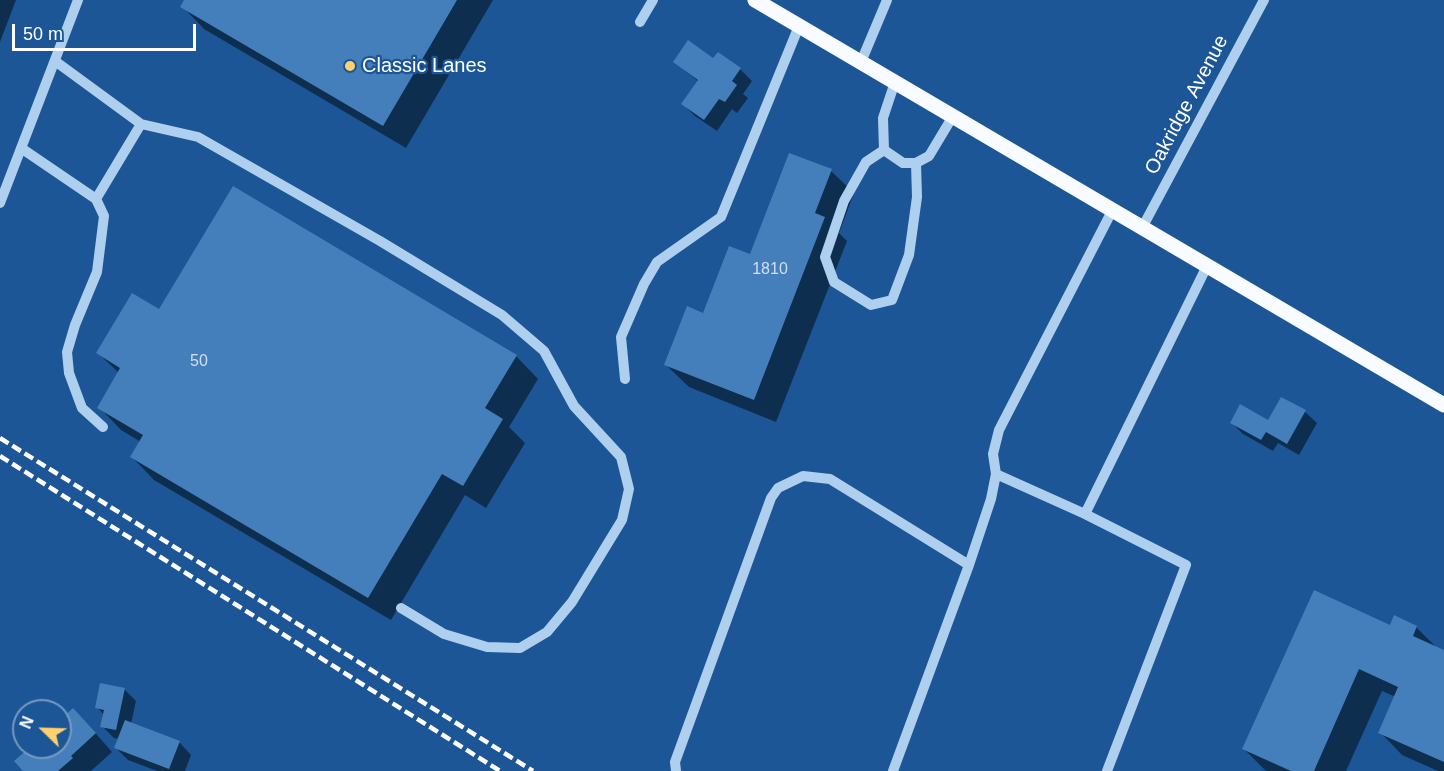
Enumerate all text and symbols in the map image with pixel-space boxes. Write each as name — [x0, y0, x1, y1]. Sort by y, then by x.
scale bar — [15, 12, 200, 50]
text: 50 m — [23, 24, 63, 44]
street label: Oakridge Avenue — [1140, 31, 1234, 179]
place label: Classic Lanes — [362, 54, 487, 78]
marker: Classic Lanes — [343, 59, 357, 73]
house number: 1810 — [752, 260, 788, 280]
house number: 50 — [190, 352, 208, 372]
north arrow — [12, 699, 72, 759]
text: N — [17, 714, 37, 731]

